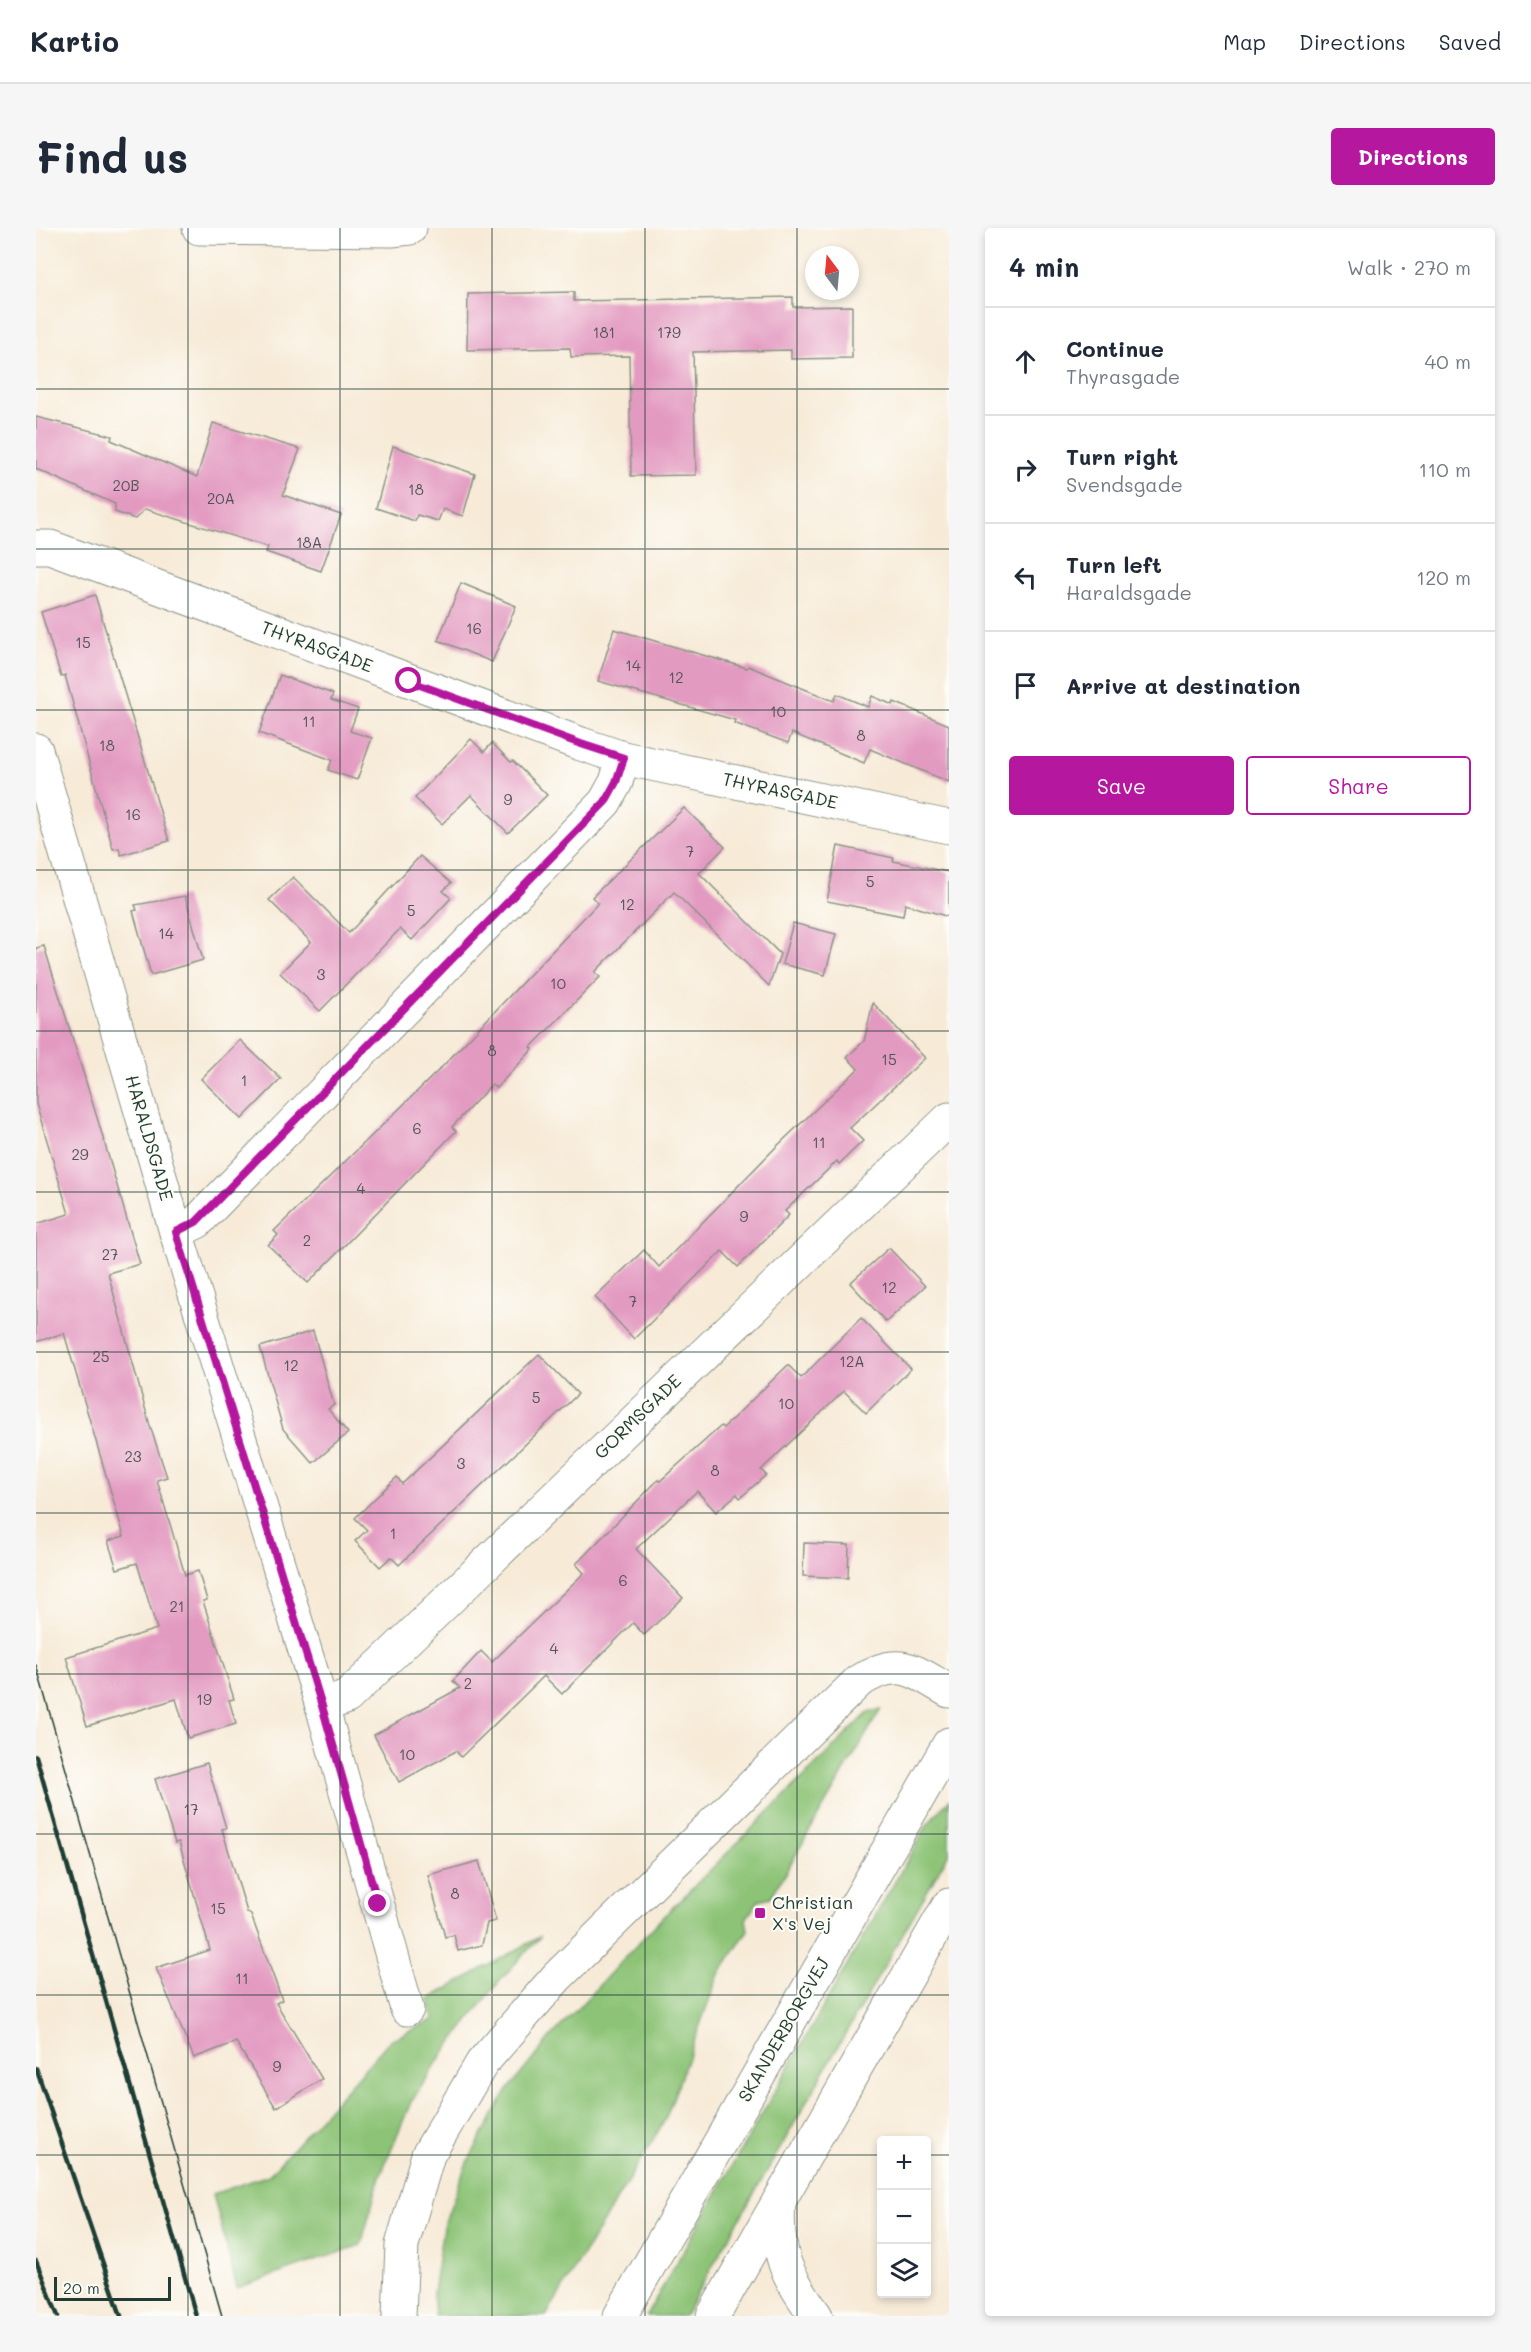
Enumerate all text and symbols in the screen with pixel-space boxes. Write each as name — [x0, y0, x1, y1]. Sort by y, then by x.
text: Kartio — [30, 23, 119, 59]
text: Map — [1223, 28, 1266, 55]
text: Directions — [1299, 28, 1406, 55]
text: Saved — [1439, 28, 1501, 55]
button: Directions — [1331, 128, 1495, 185]
text: Find us — [36, 129, 188, 184]
north arrow — [805, 246, 859, 300]
text: 4 min — [1009, 250, 1079, 284]
text: Walk · 270 m — [1347, 254, 1471, 280]
house number: 181 — [593, 322, 615, 342]
house number: 179 — [657, 322, 681, 342]
text: Continue — [1066, 334, 1164, 363]
icon: ahead — [1009, 345, 1042, 378]
text: 40 m — [1425, 348, 1471, 374]
text: Thyrasgade — [1066, 363, 1180, 389]
text: Turn right — [1066, 442, 1178, 471]
icon: right — [1009, 453, 1042, 486]
text: 110 m — [1418, 456, 1471, 482]
text: Svendsgade — [1066, 471, 1183, 497]
house number: 20B — [113, 475, 139, 495]
house number: 18 — [408, 479, 424, 499]
house number: 20A — [207, 488, 235, 508]
house number: 18A — [296, 532, 322, 552]
text: Turn left — [1066, 550, 1162, 579]
icon: left — [1009, 561, 1042, 594]
text: 120 m — [1416, 564, 1471, 590]
text: Haraldsgade — [1066, 579, 1192, 605]
street label: THYRASGADE — [258, 615, 377, 677]
house number: 16 — [466, 618, 482, 638]
house number: 15 — [75, 632, 91, 652]
house number: 14 — [625, 655, 641, 675]
route start — [395, 667, 421, 693]
house number: 12 — [668, 667, 684, 687]
icon: arrive — [1009, 669, 1042, 702]
text: Arrive at destination — [1066, 671, 1301, 700]
house number: 10 — [770, 701, 786, 721]
house number: 11 — [302, 711, 316, 731]
house number: 8 — [856, 725, 866, 745]
house number: 18 — [99, 735, 115, 755]
button: Save — [1009, 756, 1234, 815]
button: Share — [1246, 756, 1471, 815]
street label: THYRASGADE — [720, 766, 840, 814]
house number: 9 — [504, 789, 513, 809]
house number: 16 — [125, 804, 141, 824]
house number: 7 — [686, 841, 694, 861]
house number: 5 — [866, 871, 874, 891]
house number: 12 — [619, 894, 635, 914]
house number: 5 — [407, 900, 415, 920]
house number: 14 — [158, 923, 174, 943]
house number: 3 — [317, 964, 326, 984]
house number: 10 — [550, 973, 566, 993]
house number: 8 — [487, 1040, 497, 1060]
house number: 15 — [881, 1049, 897, 1069]
house number: 1 — [241, 1070, 247, 1090]
street label: HARALDSGADE — [121, 1072, 179, 1203]
house number: 6 — [412, 1118, 422, 1138]
house number: 11 — [812, 1132, 826, 1152]
house number: 29 — [71, 1144, 89, 1164]
house number: 4 — [357, 1178, 366, 1198]
house number: 9 — [740, 1206, 749, 1226]
house number: 2 — [303, 1230, 311, 1250]
house number: 27 — [102, 1244, 118, 1264]
house number: 12 — [881, 1277, 897, 1297]
house number: 7 — [629, 1291, 637, 1311]
house number: 25 — [92, 1346, 110, 1366]
house number: 12A — [839, 1351, 865, 1371]
house number: 12 — [283, 1355, 299, 1375]
street label: GORMSGADE — [589, 1369, 686, 1464]
house number: 5 — [532, 1387, 540, 1407]
house number: 10 — [778, 1393, 794, 1413]
house number: 23 — [124, 1446, 142, 1466]
house number: 3 — [457, 1453, 466, 1473]
house number: 8 — [710, 1460, 720, 1480]
house number: 1 — [390, 1523, 396, 1543]
house number: 6 — [618, 1570, 628, 1590]
house number: 21 — [169, 1596, 185, 1616]
house number: 4 — [550, 1638, 559, 1658]
house number: 2 — [464, 1673, 472, 1693]
house number: 19 — [196, 1689, 212, 1709]
house number: 10 — [399, 1744, 415, 1764]
house number: 17 — [183, 1799, 199, 1819]
house number: 8 — [450, 1883, 460, 1903]
route end — [364, 1890, 390, 1916]
place label: Christian X's Vej — [772, 1890, 853, 1935]
house number: 15 — [210, 1898, 226, 1918]
marker: Christian X's Vej — [753, 1906, 767, 1920]
street label: SKANDERBORGVEJ — [732, 1953, 834, 2106]
house number: 11 — [235, 1968, 249, 1988]
house number: 9 — [273, 2056, 282, 2076]
map controls — [877, 2136, 931, 2298]
button: + — [877, 2136, 931, 2190]
button: − — [877, 2190, 931, 2244]
button: layers — [877, 2244, 931, 2298]
scale bar — [54, 2274, 171, 2302]
text: 20 m — [63, 2277, 100, 2298]

